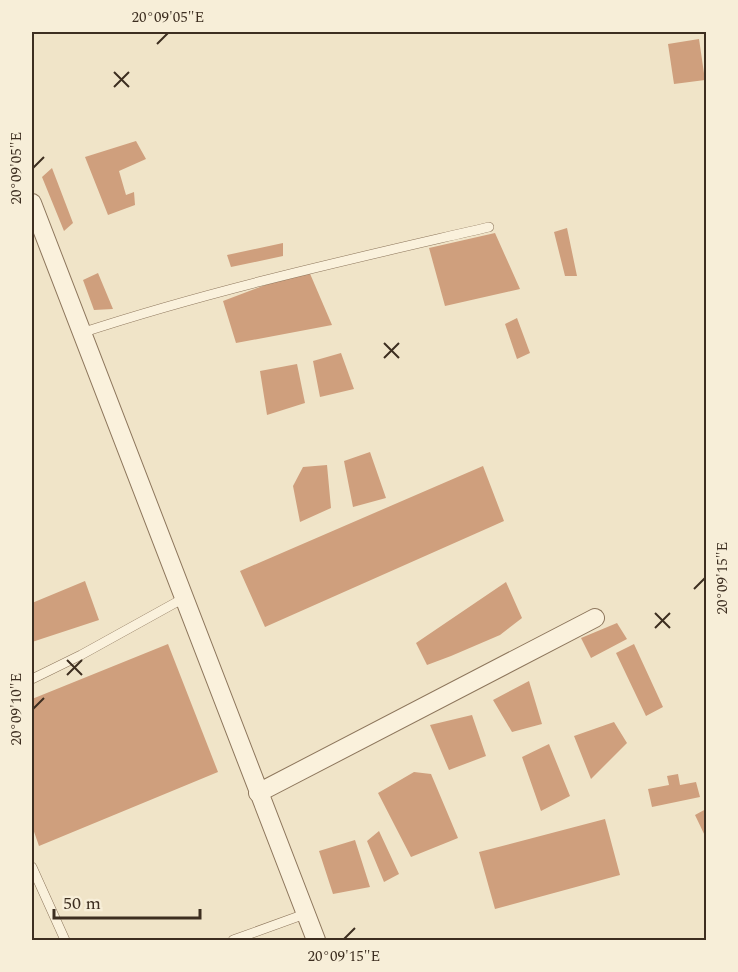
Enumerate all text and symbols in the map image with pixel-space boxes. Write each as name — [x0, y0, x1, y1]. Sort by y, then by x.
text: 20°09'05"E — [132, 6, 204, 29]
text: 20°09'05"E — [5, 132, 28, 204]
text: 20°09'15"E — [711, 542, 734, 614]
text: 20°09'10"E — [5, 673, 28, 745]
scale bar — [54, 882, 200, 920]
text: 50 m — [63, 890, 101, 917]
text: 20°09'15"E — [308, 945, 380, 968]

